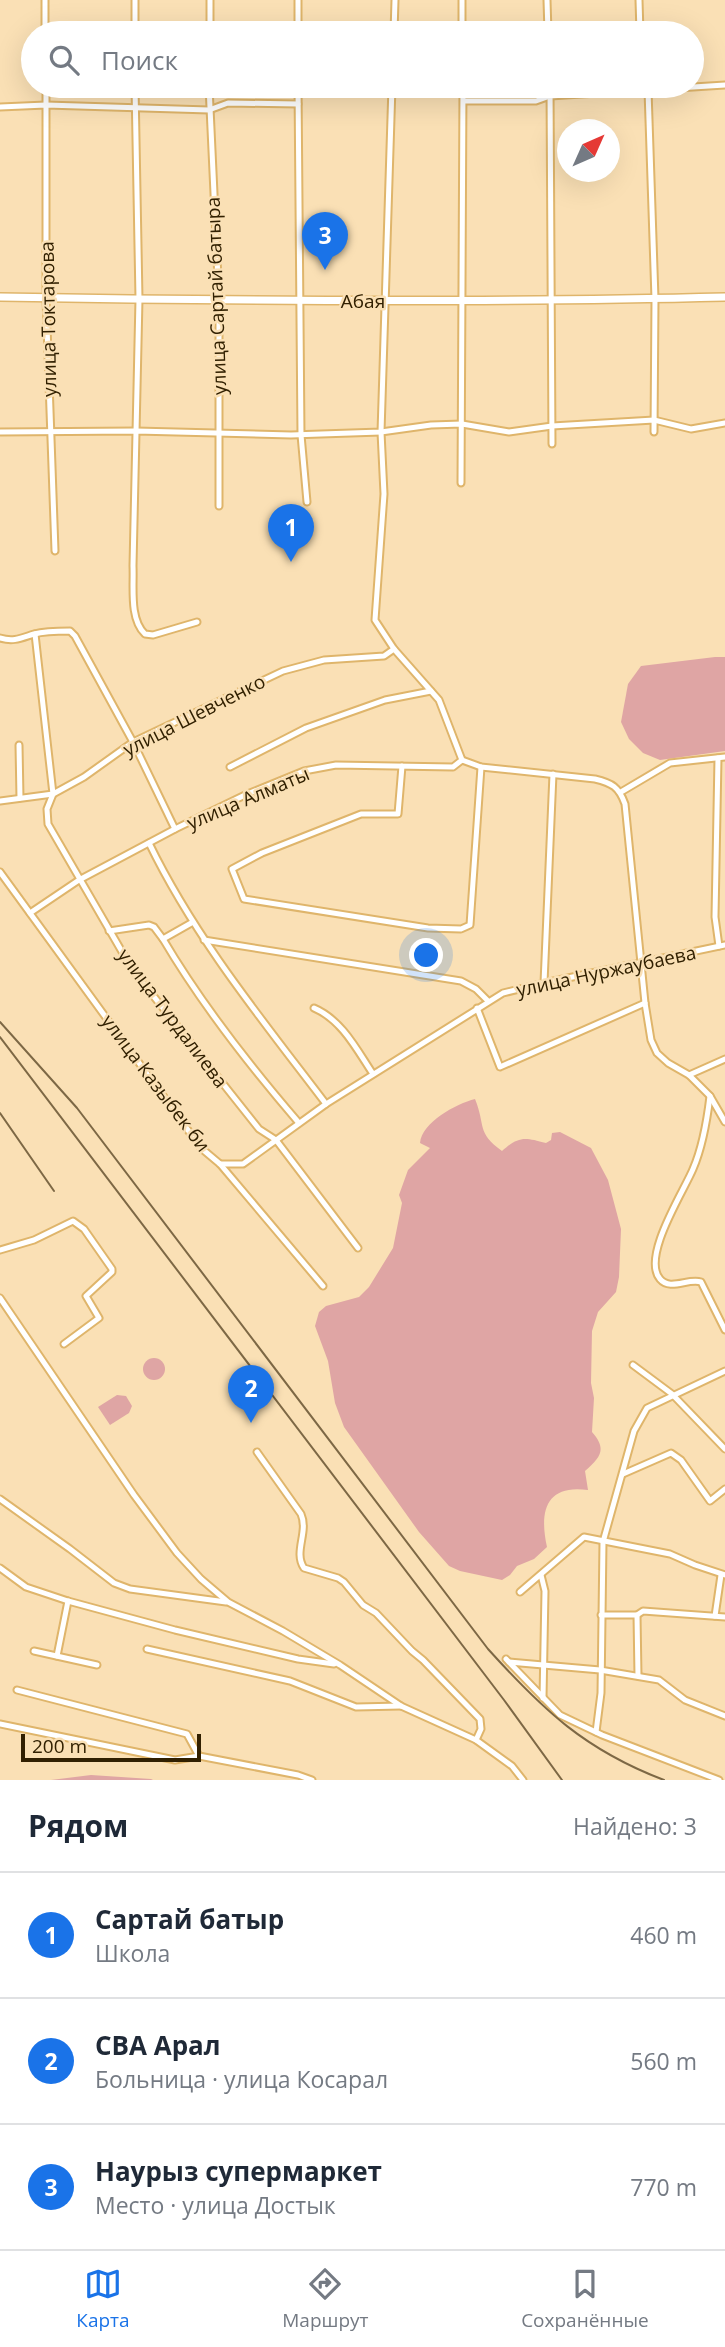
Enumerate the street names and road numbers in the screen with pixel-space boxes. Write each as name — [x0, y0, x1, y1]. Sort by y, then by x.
street label: улица Сартай батыра — [200, 197, 232, 395]
street label: улица Токтарова — [34, 241, 62, 397]
street label: Абая — [341, 288, 385, 314]
street label: улица Шевченко — [118, 668, 270, 762]
street label: улица Алматы — [183, 760, 313, 836]
street label: улица Нуржаубаева — [514, 939, 698, 1003]
street label: улица Турдалиева — [112, 943, 234, 1093]
street label: улица Казыбек би — [96, 1009, 216, 1157]

